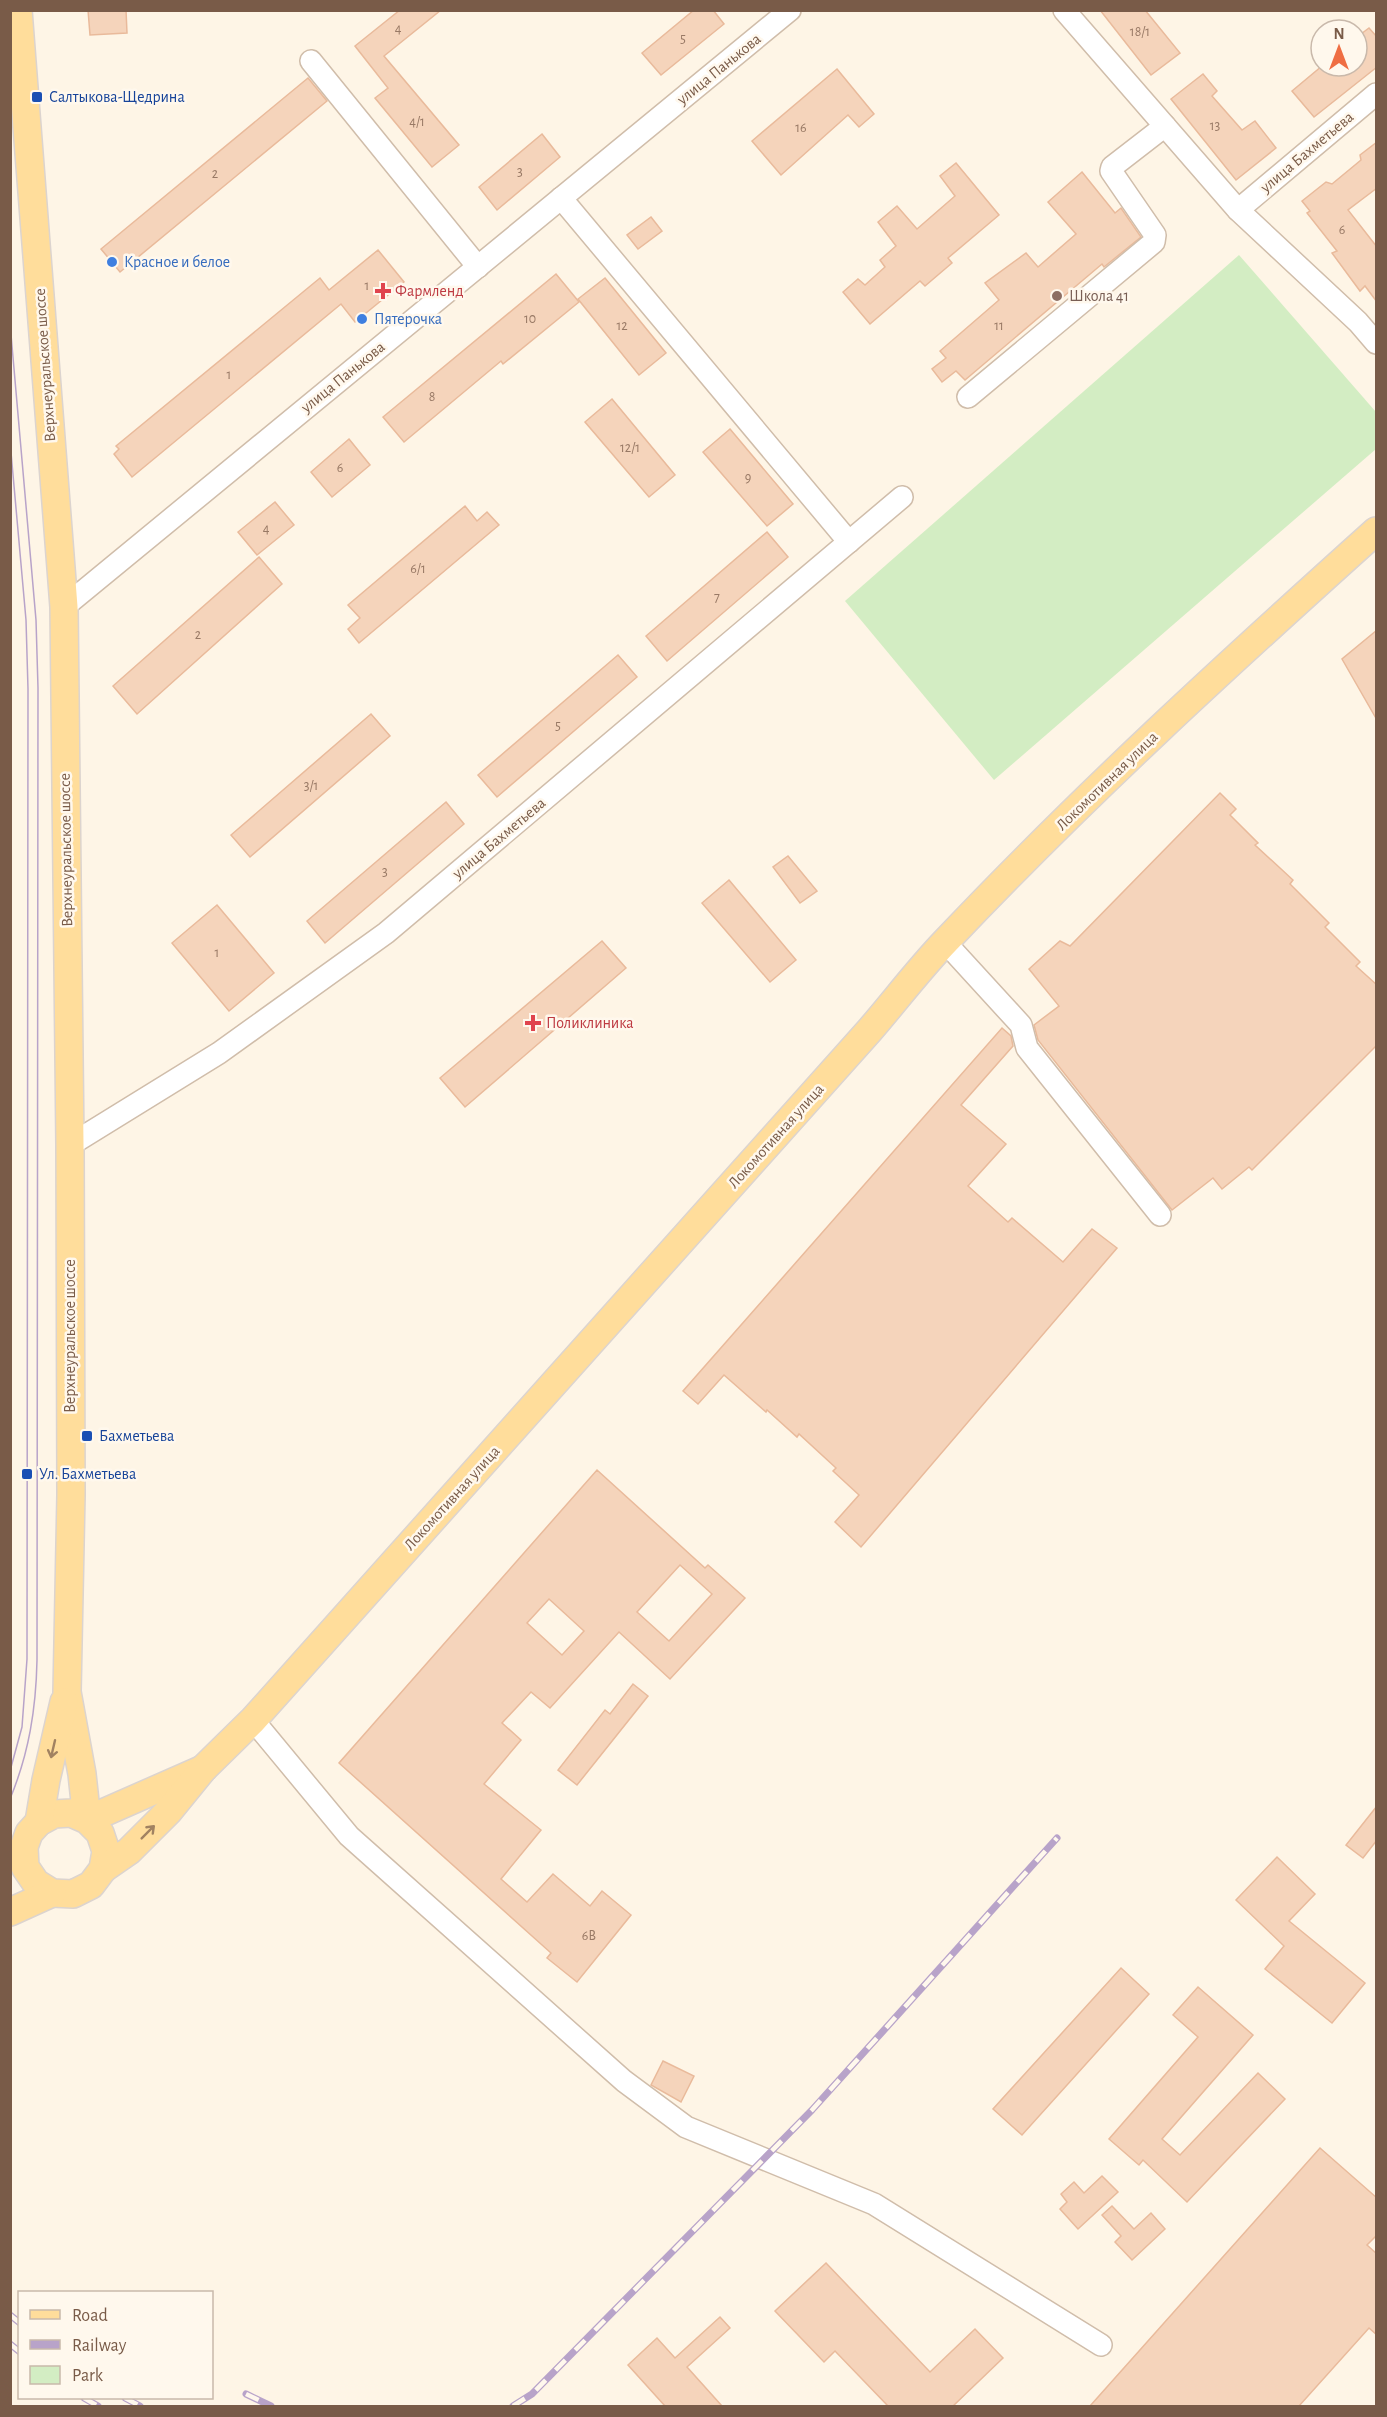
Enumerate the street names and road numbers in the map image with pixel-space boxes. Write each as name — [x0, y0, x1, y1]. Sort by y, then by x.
street label: улица Панькова — [673, 30, 765, 109]
street label: улица Бахметьева — [1257, 109, 1357, 197]
street label: Верхнеуральское шоссе — [32, 288, 59, 442]
street label: улица Панькова — [297, 338, 389, 417]
street label: Локомотивная улица — [1053, 729, 1162, 834]
street label: Верхнеуральское шоссе — [57, 773, 76, 927]
street label: улица Бахметьева — [449, 795, 549, 883]
street label: Локомотивная улица — [725, 1081, 828, 1192]
street label: Верхнеуральское шоссе — [62, 1259, 79, 1413]
street label: Локомотивная улица — [401, 1443, 504, 1554]

